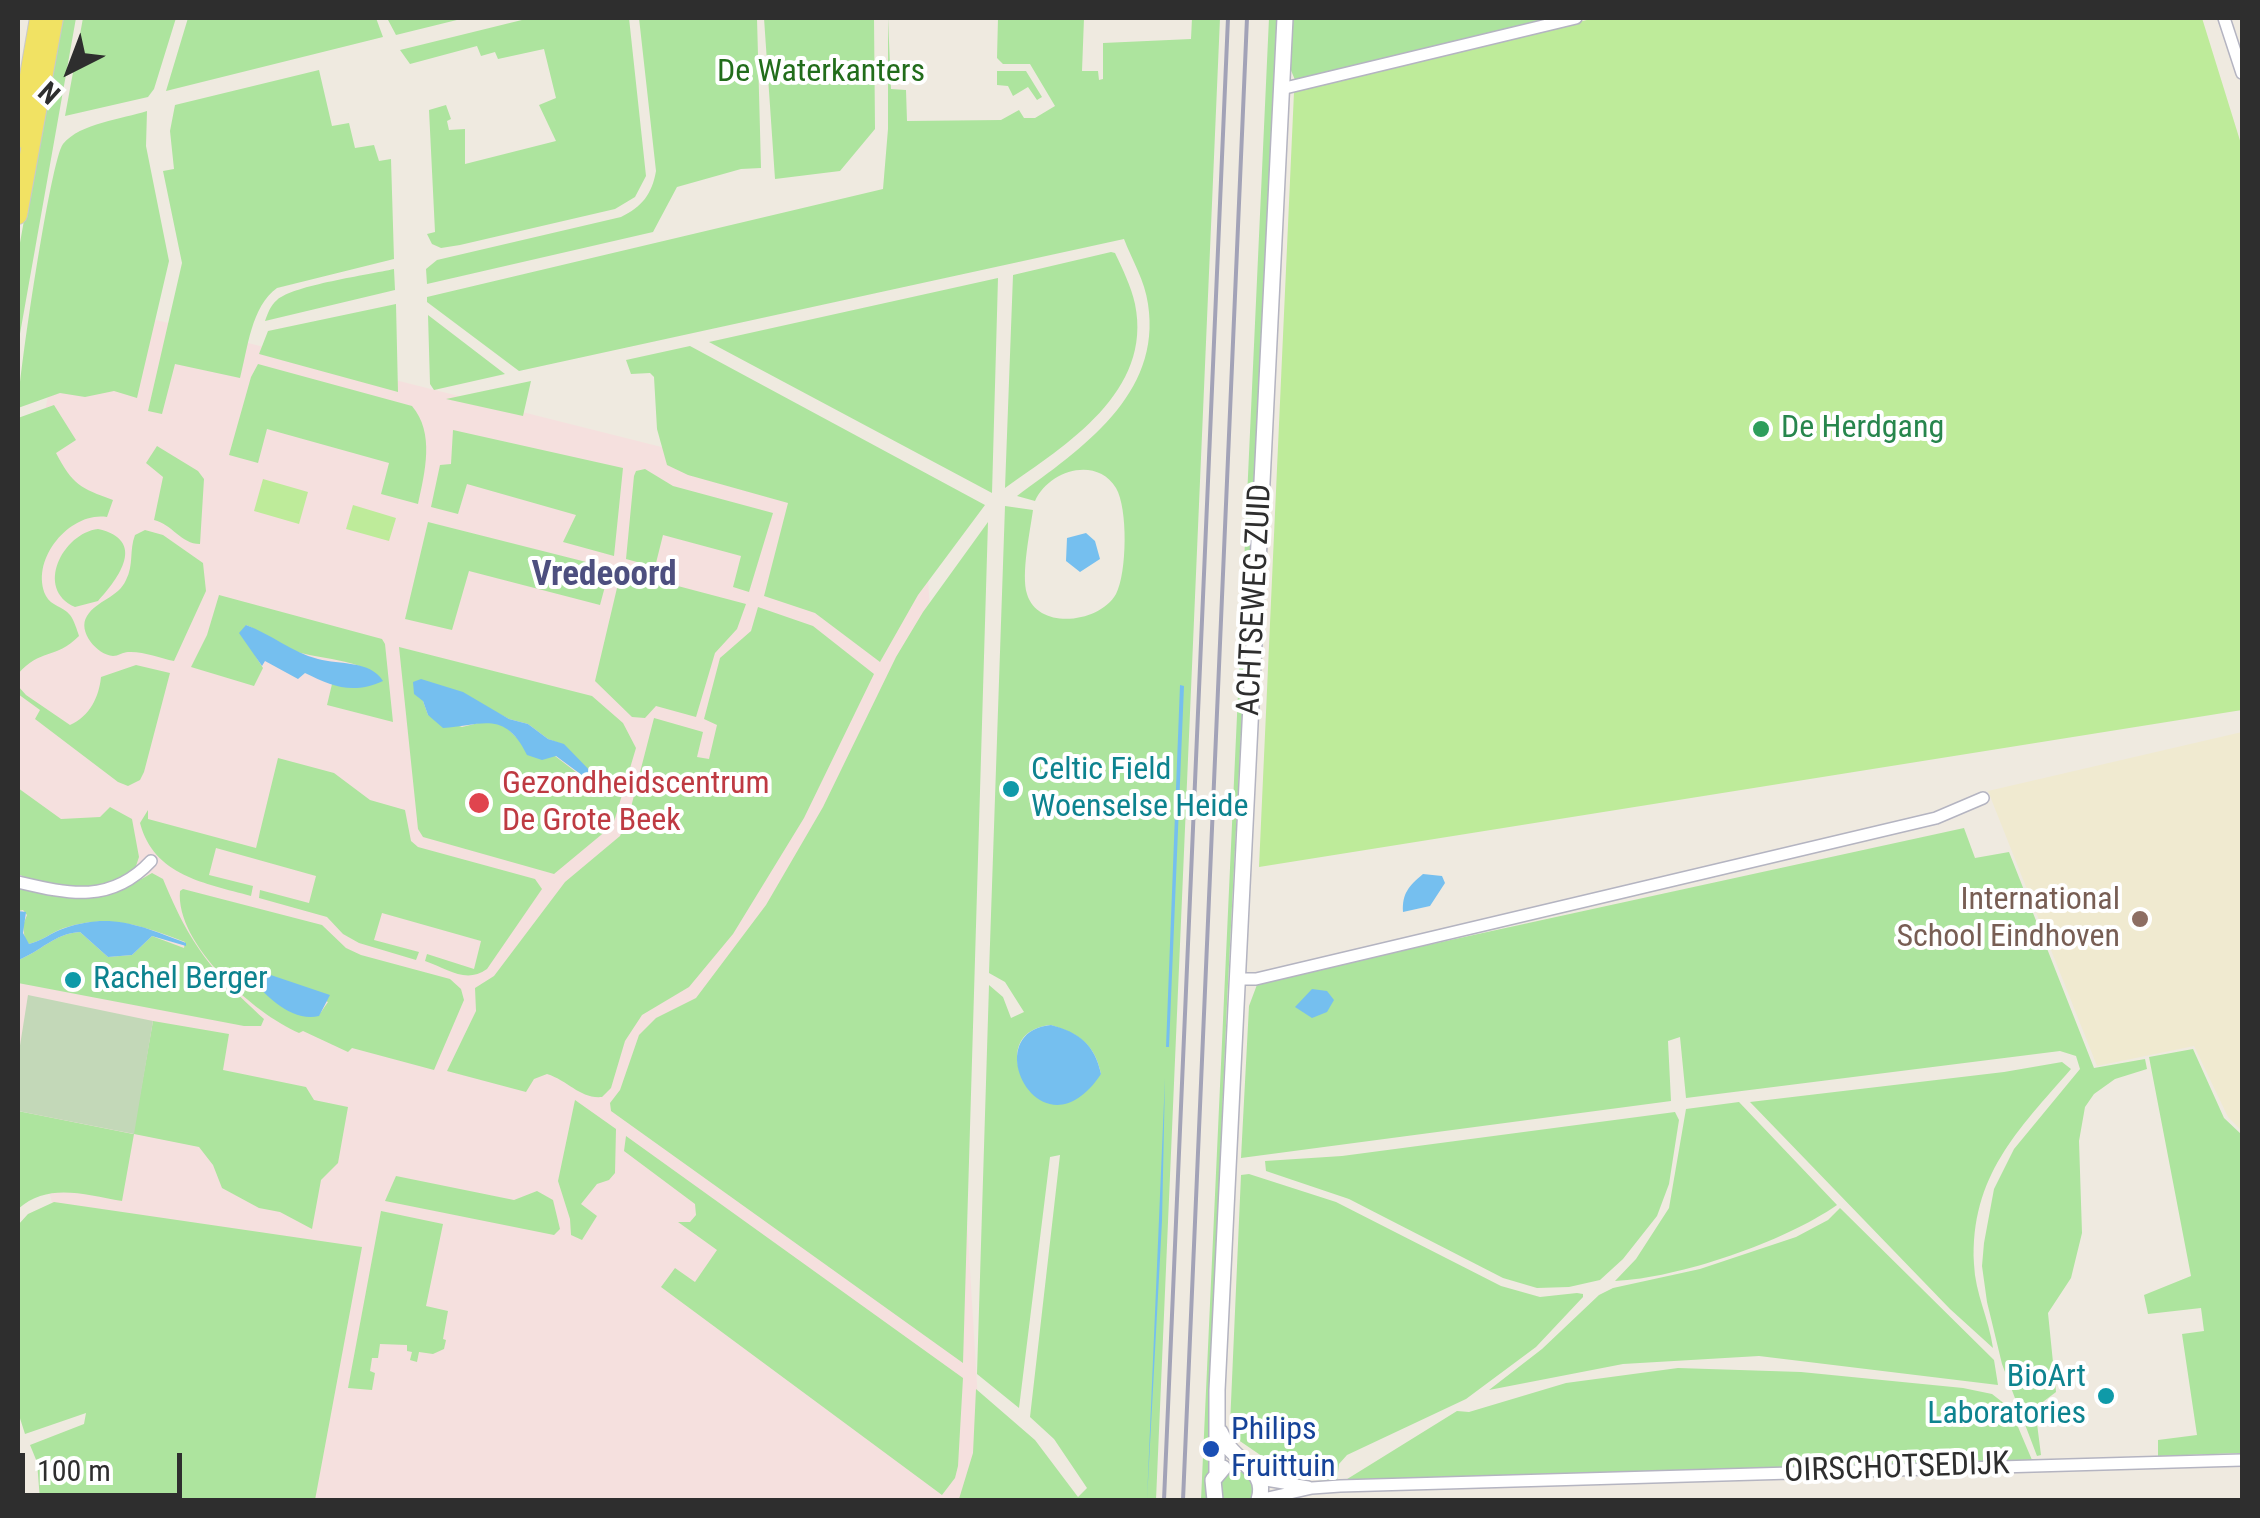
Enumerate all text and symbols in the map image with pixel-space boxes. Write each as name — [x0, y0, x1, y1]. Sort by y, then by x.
north arrow — [20, 20, 120, 120]
park label: De Waterkanters — [717, 54, 925, 92]
text: N — [32, 75, 67, 111]
place label: De Herdgang — [1781, 410, 1944, 448]
marker: De Herdgang — [1750, 418, 1772, 440]
street label: ACHTSEWEG ZUID — [1231, 483, 1281, 717]
district label: Vredeoord — [531, 555, 677, 597]
place label: Celtic Field Woenselse Heide — [1031, 752, 1248, 827]
place label: Gezondheidscentrum De Grote Beek — [502, 766, 769, 841]
marker: Celtic Field Woenselse Heide — [1000, 778, 1022, 800]
marker: Gezondheidscentrum De Grote Beek — [466, 790, 492, 816]
place label: International School Eindhoven — [1896, 882, 2120, 957]
marker: International School Eindhoven — [2129, 908, 2151, 930]
place label: Rachel Berger — [93, 961, 268, 999]
marker: Rachel Berger — [62, 969, 84, 991]
place label: BioArt Laboratories — [1927, 1359, 2086, 1434]
marker: BioArt Laboratories — [2095, 1385, 2117, 1407]
place label: Philips Fruittuin — [1231, 1412, 1336, 1487]
scale bar — [25, 1433, 188, 1495]
marker: Philips Fruittuin — [1200, 1438, 1222, 1460]
street label: OIRSCHOTSEDIJK — [1784, 1446, 2010, 1492]
text: 100 m — [37, 1453, 111, 1488]

